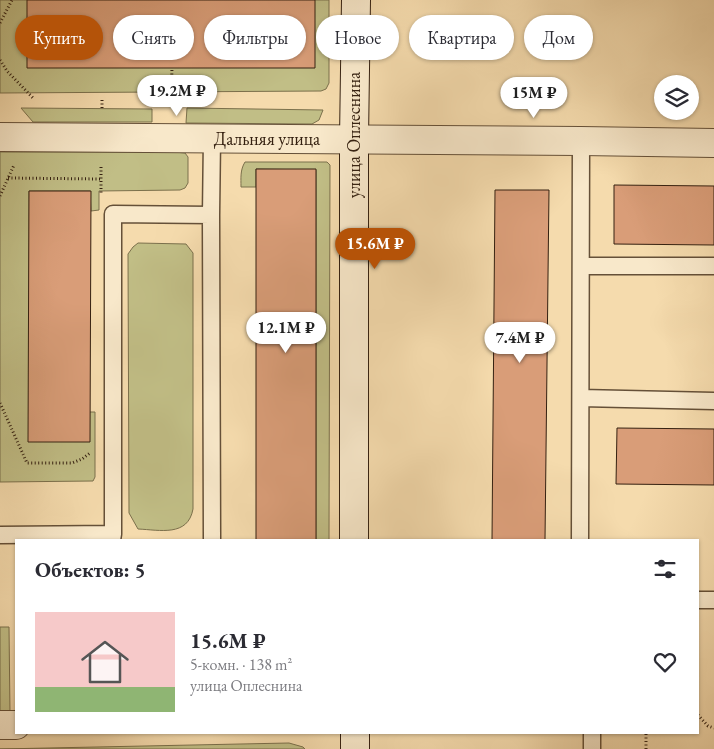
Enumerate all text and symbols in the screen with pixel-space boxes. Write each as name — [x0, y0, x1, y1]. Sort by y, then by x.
chip: Купить — [15, 15, 103, 60]
chip: Снять — [113, 15, 194, 60]
chip: Фильтры — [204, 15, 306, 60]
chip: Новое — [316, 15, 399, 60]
chip: Квартира — [409, 15, 514, 60]
chip: Дом — [524, 15, 593, 60]
street label: улица Оплеснина — [342, 71, 365, 198]
pin: 19.2M ₽ — [131, 74, 223, 117]
map controls — [654, 75, 699, 120]
button: layers — [654, 75, 699, 120]
pin: 15M ₽ — [499, 76, 569, 119]
text: 19.2M ₽ — [148, 80, 206, 101]
text: 15M ₽ — [511, 82, 557, 103]
street label: Дальняя улица — [214, 127, 321, 150]
pin: 15.6M ₽ — [329, 228, 421, 270]
text: 15.6M ₽ — [346, 233, 404, 254]
pin: 12.1M ₽ — [240, 312, 332, 354]
text: 12.1M ₽ — [257, 317, 315, 338]
pin: 7.4M ₽ — [479, 322, 561, 364]
text: 7.4M ₽ — [495, 327, 545, 348]
icon: filters — [651, 555, 679, 583]
text: Объектов: 5 — [35, 556, 146, 583]
text: 15.6M ₽ — [190, 627, 266, 654]
icon: home — [75, 632, 135, 692]
icon: heart — [651, 648, 679, 676]
text: 5-комн. · 138 m² — [190, 654, 292, 675]
text: улица Оплеснина — [190, 675, 302, 696]

